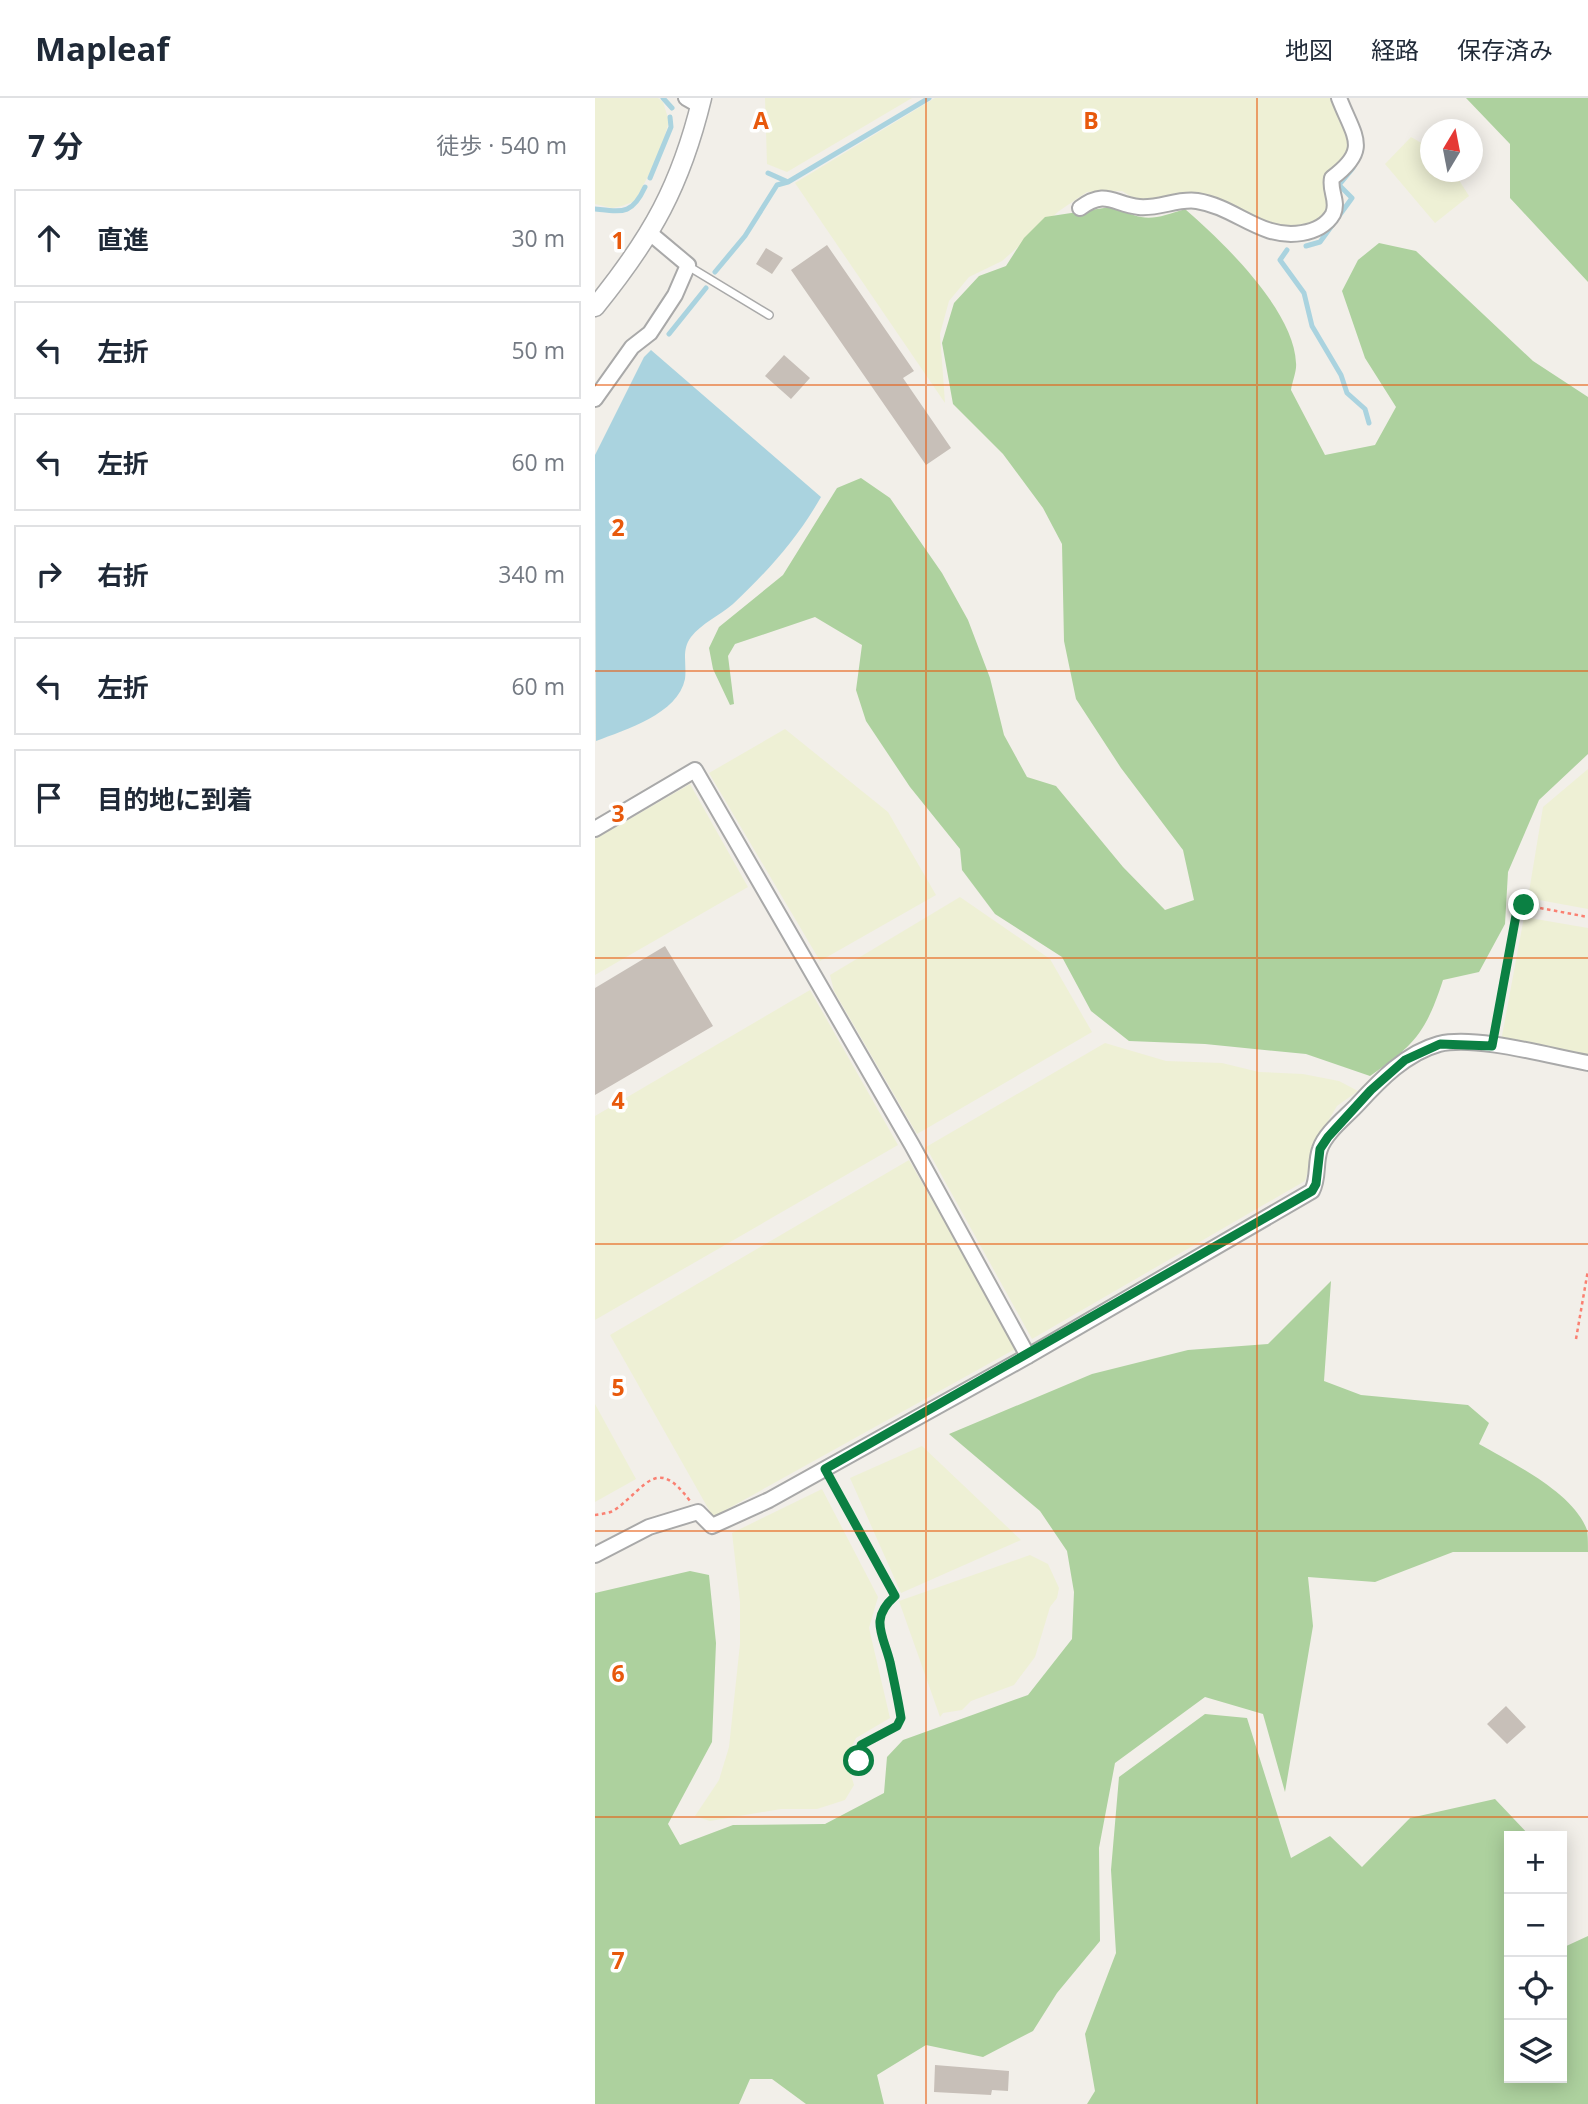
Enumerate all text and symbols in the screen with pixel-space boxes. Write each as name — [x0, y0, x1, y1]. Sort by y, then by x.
text: Mapleaf — [35, 26, 169, 71]
text: 地図 — [1285, 33, 1333, 66]
text: 経路 — [1371, 33, 1419, 66]
text: 保存済み — [1457, 33, 1553, 66]
text: A — [753, 104, 769, 136]
text: B — [1083, 104, 1099, 136]
north arrow — [1420, 119, 1483, 182]
text: 7 分 — [28, 125, 83, 166]
text: 徒歩 · 540 m — [436, 129, 567, 161]
icon: ahead — [30, 219, 68, 257]
text: 直進 — [97, 221, 149, 257]
text: 30 m — [511, 222, 565, 254]
text: 1 — [611, 224, 625, 256]
icon: left — [30, 331, 68, 369]
text: 左折 — [97, 333, 149, 369]
text: 50 m — [511, 334, 565, 366]
icon: left — [30, 443, 68, 481]
text: 左折 — [97, 445, 149, 481]
text: 60 m — [511, 446, 565, 478]
text: 2 — [611, 511, 625, 543]
icon: right — [30, 555, 68, 593]
text: 右折 — [97, 557, 149, 593]
text: 340 m — [498, 558, 565, 590]
icon: left — [30, 667, 68, 705]
text: 左折 — [97, 669, 149, 705]
text: 60 m — [511, 670, 565, 702]
icon: arrive — [30, 779, 68, 817]
text: 目的地に到着 — [97, 781, 253, 817]
text: 3 — [611, 797, 625, 829]
route end — [1508, 889, 1539, 920]
text: 4 — [611, 1084, 625, 1116]
text: 5 — [611, 1371, 625, 1403]
text: 6 — [611, 1657, 625, 1689]
route start — [843, 1745, 874, 1776]
map controls — [1504, 1831, 1567, 2083]
button: + — [1504, 1831, 1567, 1894]
button: − — [1504, 1894, 1567, 1957]
text: 7 — [611, 1944, 625, 1976]
button: locate — [1504, 1957, 1567, 2020]
button: layers — [1504, 2020, 1567, 2083]

